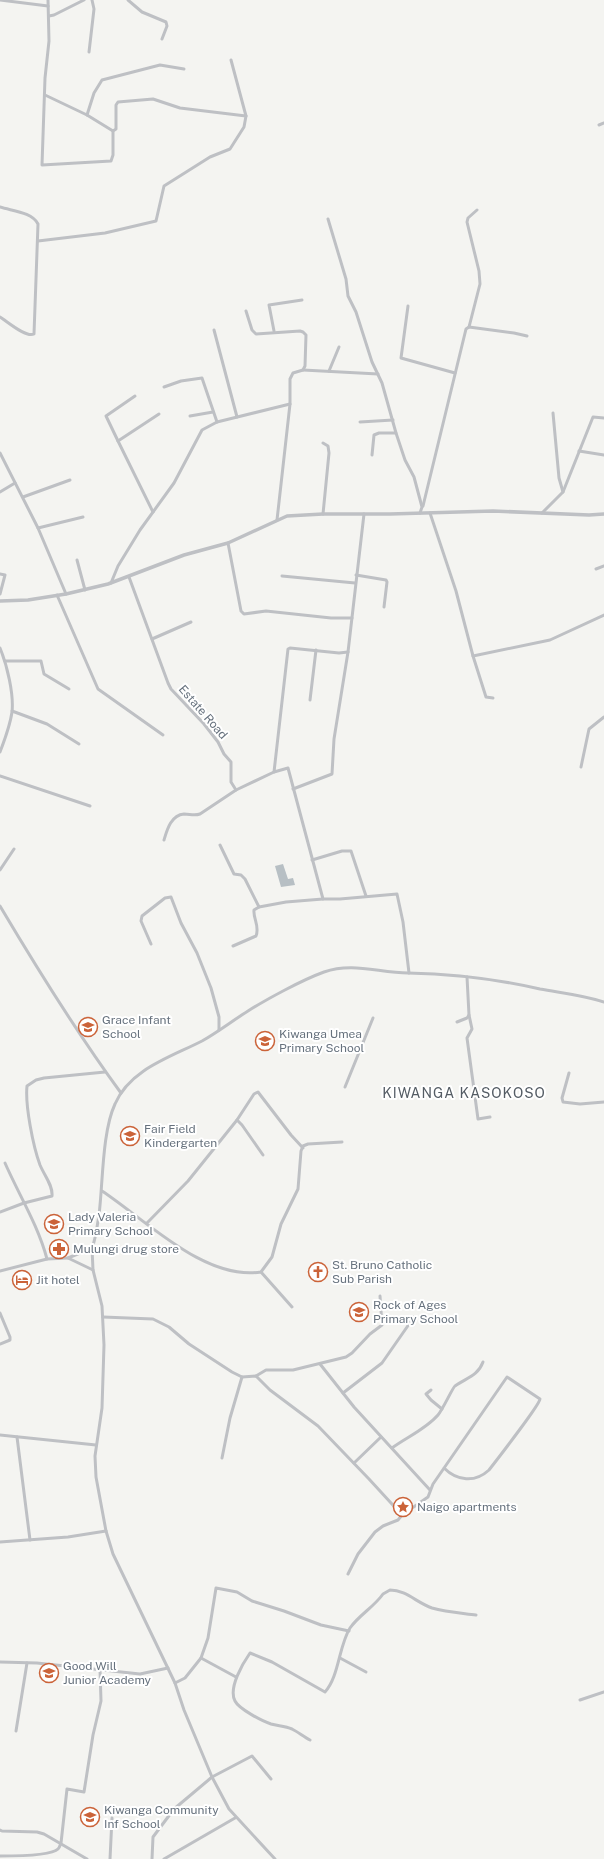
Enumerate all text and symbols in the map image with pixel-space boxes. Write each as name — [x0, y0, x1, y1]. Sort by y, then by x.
street label: Estate Road — [176, 682, 230, 742]
place label: Grace Infant School — [102, 1013, 171, 1041]
school or university icon: Grace Infant School — [77, 1016, 99, 1038]
place label: Kiwanga Umea Primary School — [279, 1027, 364, 1055]
school or university icon: Kiwanga Umea Primary School — [254, 1030, 276, 1052]
district label: KIWANGA KASOKOSO — [382, 1085, 546, 1101]
place label: Fair Field Kindergarten — [144, 1122, 217, 1150]
school or university icon: Fair Field Kindergarten — [119, 1125, 141, 1147]
place label: Lady Valeria Primary School — [68, 1210, 153, 1238]
school or university icon: Lady Valeria Primary School — [43, 1213, 65, 1235]
pharmacy icon: Mulungi drug store — [48, 1238, 70, 1260]
place label: Mulungi drug store — [73, 1242, 179, 1256]
place label: St. Bruno Catholic Sub Parish — [332, 1258, 432, 1286]
church icon: St. Bruno Catholic Sub Parish — [307, 1261, 329, 1283]
hotel icon: Jit hotel — [11, 1269, 33, 1291]
place label: Jit hotel — [36, 1273, 80, 1287]
place label: Rock of Ages Primary School — [373, 1298, 458, 1326]
school or university icon: Rock of Ages Primary School — [348, 1301, 370, 1323]
place icon: Naigo apartments — [392, 1496, 414, 1518]
place label: Naigo apartments — [417, 1500, 517, 1514]
place label: Good Will Junior Academy — [63, 1659, 152, 1687]
school or university icon: Good Will Junior Academy — [38, 1662, 60, 1684]
place label: Kiwanga Community Inf School — [104, 1803, 219, 1831]
school or university icon: Kiwanga Community Inf School — [79, 1806, 101, 1828]

